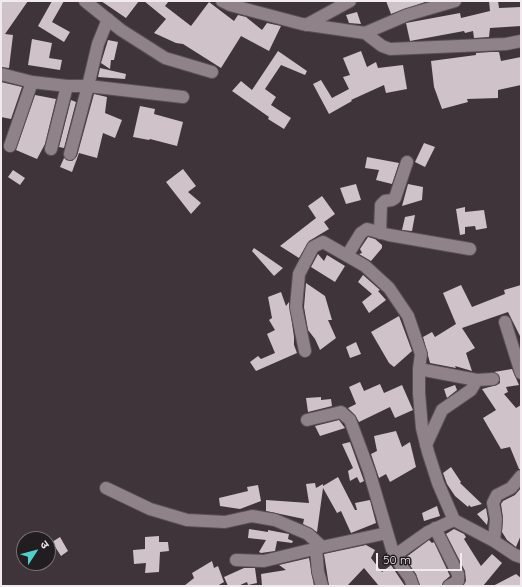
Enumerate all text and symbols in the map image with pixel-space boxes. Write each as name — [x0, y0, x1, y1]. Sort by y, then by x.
north arrow — [16, 531, 56, 571]
text: उ — [37, 538, 52, 551]
scale bar — [378, 545, 464, 571]
text: 50 m — [383, 552, 411, 567]

